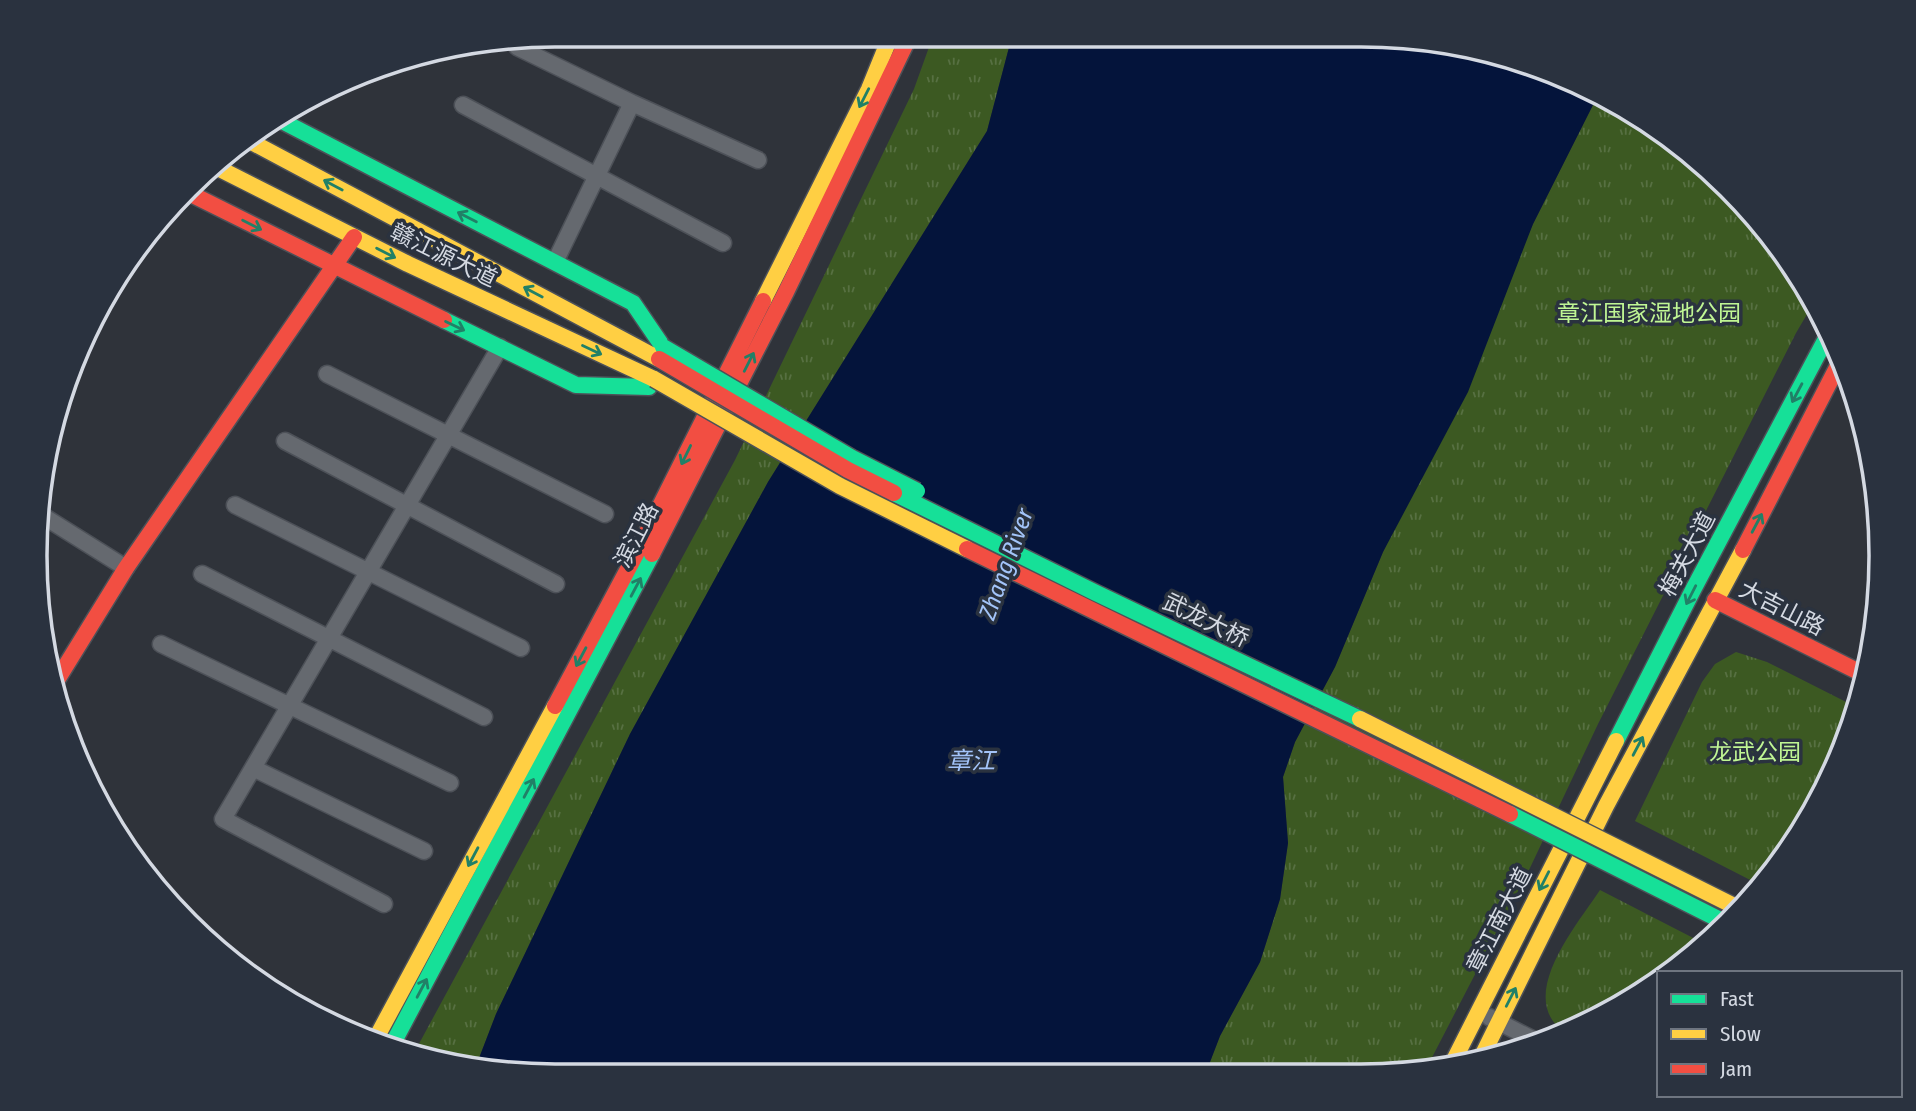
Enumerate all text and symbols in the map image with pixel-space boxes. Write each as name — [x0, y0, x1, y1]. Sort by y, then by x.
one-way arrow — [857, 87, 870, 108]
one-way arrow — [323, 178, 343, 192]
one-way arrow — [458, 210, 478, 224]
street label: 赣江源大道 — [386, 217, 502, 293]
one-way arrow — [241, 218, 262, 232]
one-way arrow — [375, 246, 396, 260]
one-way arrow — [524, 285, 544, 299]
park label: 章江国家湿地公园 — [1557, 299, 1741, 327]
one-way arrow — [445, 320, 466, 333]
one-way arrow — [581, 344, 602, 357]
one-way arrow — [743, 352, 757, 373]
one-way arrow — [1790, 382, 1803, 403]
one-way arrow — [678, 444, 692, 465]
street label: 滨江路 — [608, 498, 664, 572]
water label: Zhang River — [973, 504, 1039, 624]
street label: 梅关大道 — [1653, 507, 1721, 601]
one-way arrow — [1750, 513, 1764, 534]
street label: 大吉山路 — [1735, 575, 1829, 641]
one-way arrow — [630, 577, 643, 598]
one-way arrow — [1684, 584, 1698, 604]
street label: 武龙大桥 — [1159, 587, 1253, 653]
one-way arrow — [574, 646, 587, 667]
one-way arrow — [1631, 736, 1645, 756]
park label: 龙武公园 — [1709, 738, 1801, 766]
water label: 章江 — [947, 747, 998, 775]
one-way arrow — [522, 778, 536, 798]
one-way arrow — [466, 846, 479, 867]
street label: 章江南大道 — [1460, 862, 1538, 978]
one-way arrow — [1537, 870, 1551, 891]
legend — [1657, 971, 1902, 1097]
one-way arrow — [415, 979, 429, 999]
text: Fast — [1720, 986, 1754, 1012]
one-way arrow — [1505, 987, 1518, 1008]
text: Slow — [1720, 1021, 1761, 1047]
text: Jam — [1720, 1056, 1752, 1082]

